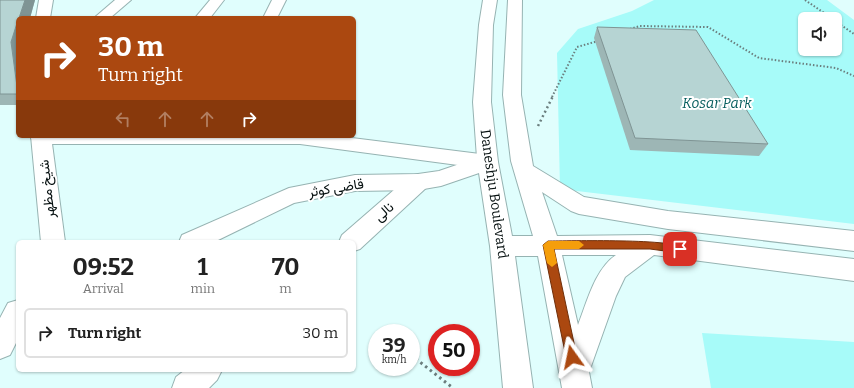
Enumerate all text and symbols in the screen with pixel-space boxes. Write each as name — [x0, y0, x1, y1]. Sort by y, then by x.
map controls — [798, 12, 842, 56]
button: sound — [798, 12, 842, 56]
text: 30 m — [98, 30, 164, 63]
icon: right — [32, 32, 84, 84]
text: Turn right — [98, 64, 183, 86]
park label: Kosar Park — [682, 95, 752, 112]
icon: left — [112, 108, 134, 130]
icon: ahead — [154, 108, 176, 130]
icon: ahead — [196, 108, 218, 130]
icon: right — [238, 108, 260, 130]
street label: Daneshju Boulevard — [476, 128, 512, 260]
street label: شیخ مظهر — [35, 159, 61, 220]
street label: قاضی کوثر — [306, 175, 365, 201]
street label: نالی — [371, 199, 397, 225]
pin — [663, 232, 697, 266]
icon: arrive — [669, 238, 691, 260]
text: 09:52 — [73, 253, 134, 281]
text: 1 — [198, 253, 208, 281]
text: 70 — [272, 253, 299, 281]
text: Arrival — [83, 281, 124, 296]
text: min — [191, 281, 215, 296]
text: m — [279, 281, 292, 296]
icon: right — [34, 322, 56, 344]
text: Turn right — [68, 324, 141, 342]
text: 30 m — [303, 324, 338, 342]
speed limit sign: 50 — [428, 324, 480, 376]
text: 39 — [382, 333, 406, 357]
position arrow — [551, 336, 593, 378]
text: km/h — [382, 354, 406, 366]

